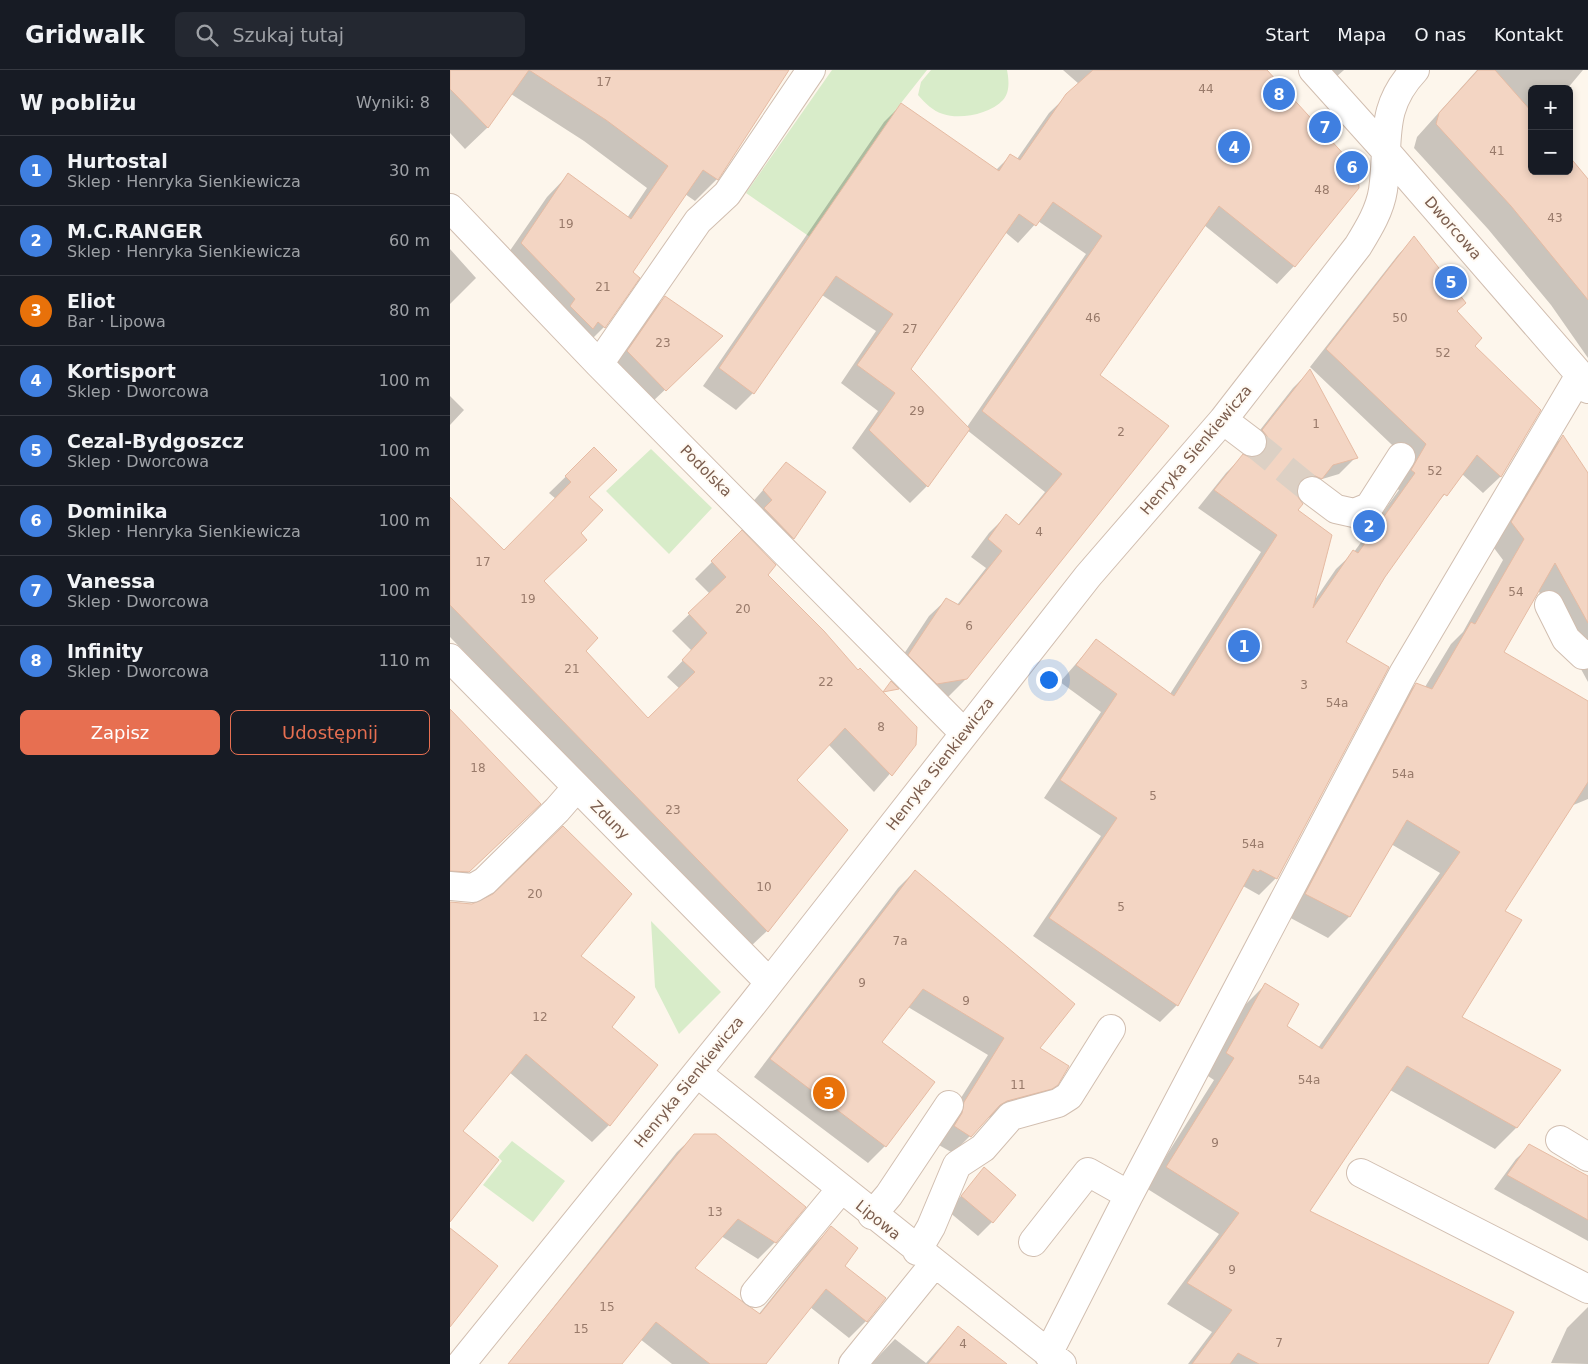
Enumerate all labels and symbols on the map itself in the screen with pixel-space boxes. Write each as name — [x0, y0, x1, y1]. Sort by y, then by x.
house number: 17 — [596, 75, 612, 89]
pin: 8 — [1263, 75, 1295, 113]
house number: 44 — [1198, 82, 1214, 96]
pin: 7 — [1309, 108, 1341, 146]
pin: 4 — [1218, 128, 1250, 166]
house number: 41 — [1489, 144, 1505, 158]
pin: 6 — [1336, 148, 1368, 186]
house number: 48 — [1314, 183, 1330, 197]
street label: Dworcowa — [1421, 193, 1485, 263]
house number: 43 — [1547, 211, 1563, 225]
house number: 19 — [558, 217, 574, 231]
pin: 5 — [1435, 263, 1467, 301]
house number: 21 — [595, 280, 611, 294]
house number: 46 — [1085, 311, 1101, 325]
house number: 50 — [1392, 311, 1408, 325]
house number: 27 — [902, 322, 918, 336]
house number: 23 — [655, 336, 671, 350]
house number: 52 — [1435, 346, 1451, 360]
street label: Henryka Sienkiewicza — [1136, 382, 1256, 518]
house number: 29 — [909, 404, 925, 418]
house number: 1 — [1312, 417, 1320, 431]
house number: 2 — [1117, 425, 1125, 439]
street label: Podolska — [676, 441, 736, 501]
house number: 52 — [1427, 464, 1443, 478]
pin: 2 — [1353, 507, 1385, 545]
house number: 4 — [1035, 525, 1043, 539]
house number: 17 — [475, 555, 491, 569]
house number: 54 — [1508, 585, 1524, 599]
house number: 19 — [520, 592, 536, 606]
house number: 20 — [735, 602, 751, 616]
house number: 6 — [965, 619, 973, 633]
pin: 1 — [1228, 627, 1260, 665]
house number: 21 — [564, 662, 580, 676]
your location — [1036, 667, 1062, 693]
house number: 22 — [818, 675, 834, 689]
house number: 3 — [1300, 678, 1308, 692]
street label: Henryka Sienkiewicza — [883, 694, 997, 834]
house number: 54a — [1326, 696, 1348, 710]
house number: 8 — [877, 720, 885, 734]
house number: 18 — [470, 761, 486, 775]
house number: 54a — [1392, 767, 1414, 781]
house number: 5 — [1149, 789, 1157, 803]
street label: Zduny — [587, 797, 633, 843]
house number: 23 — [665, 803, 681, 817]
house number: 54a — [1242, 837, 1264, 851]
house number: 10 — [756, 880, 772, 894]
house number: 20 — [527, 887, 543, 901]
house number: 5 — [1117, 900, 1125, 914]
house number: 7a — [893, 934, 908, 948]
house number: 9 — [858, 976, 866, 990]
house number: 9 — [962, 994, 970, 1008]
house number: 12 — [532, 1010, 548, 1024]
street label: Henryka Sienkiewicza — [630, 1013, 748, 1151]
house number: 54a — [1298, 1073, 1320, 1087]
pin: 3 — [813, 1074, 845, 1112]
house number: 11 — [1010, 1078, 1026, 1092]
house number: 9 — [1211, 1136, 1219, 1150]
street label: Lipowa — [852, 1196, 904, 1244]
house number: 13 — [707, 1205, 723, 1219]
house number: 9 — [1228, 1263, 1236, 1277]
house number: 15 — [599, 1300, 615, 1314]
house number: 15 — [573, 1322, 589, 1336]
house number: 7 — [1275, 1336, 1283, 1350]
house number: 4 — [959, 1337, 967, 1351]

